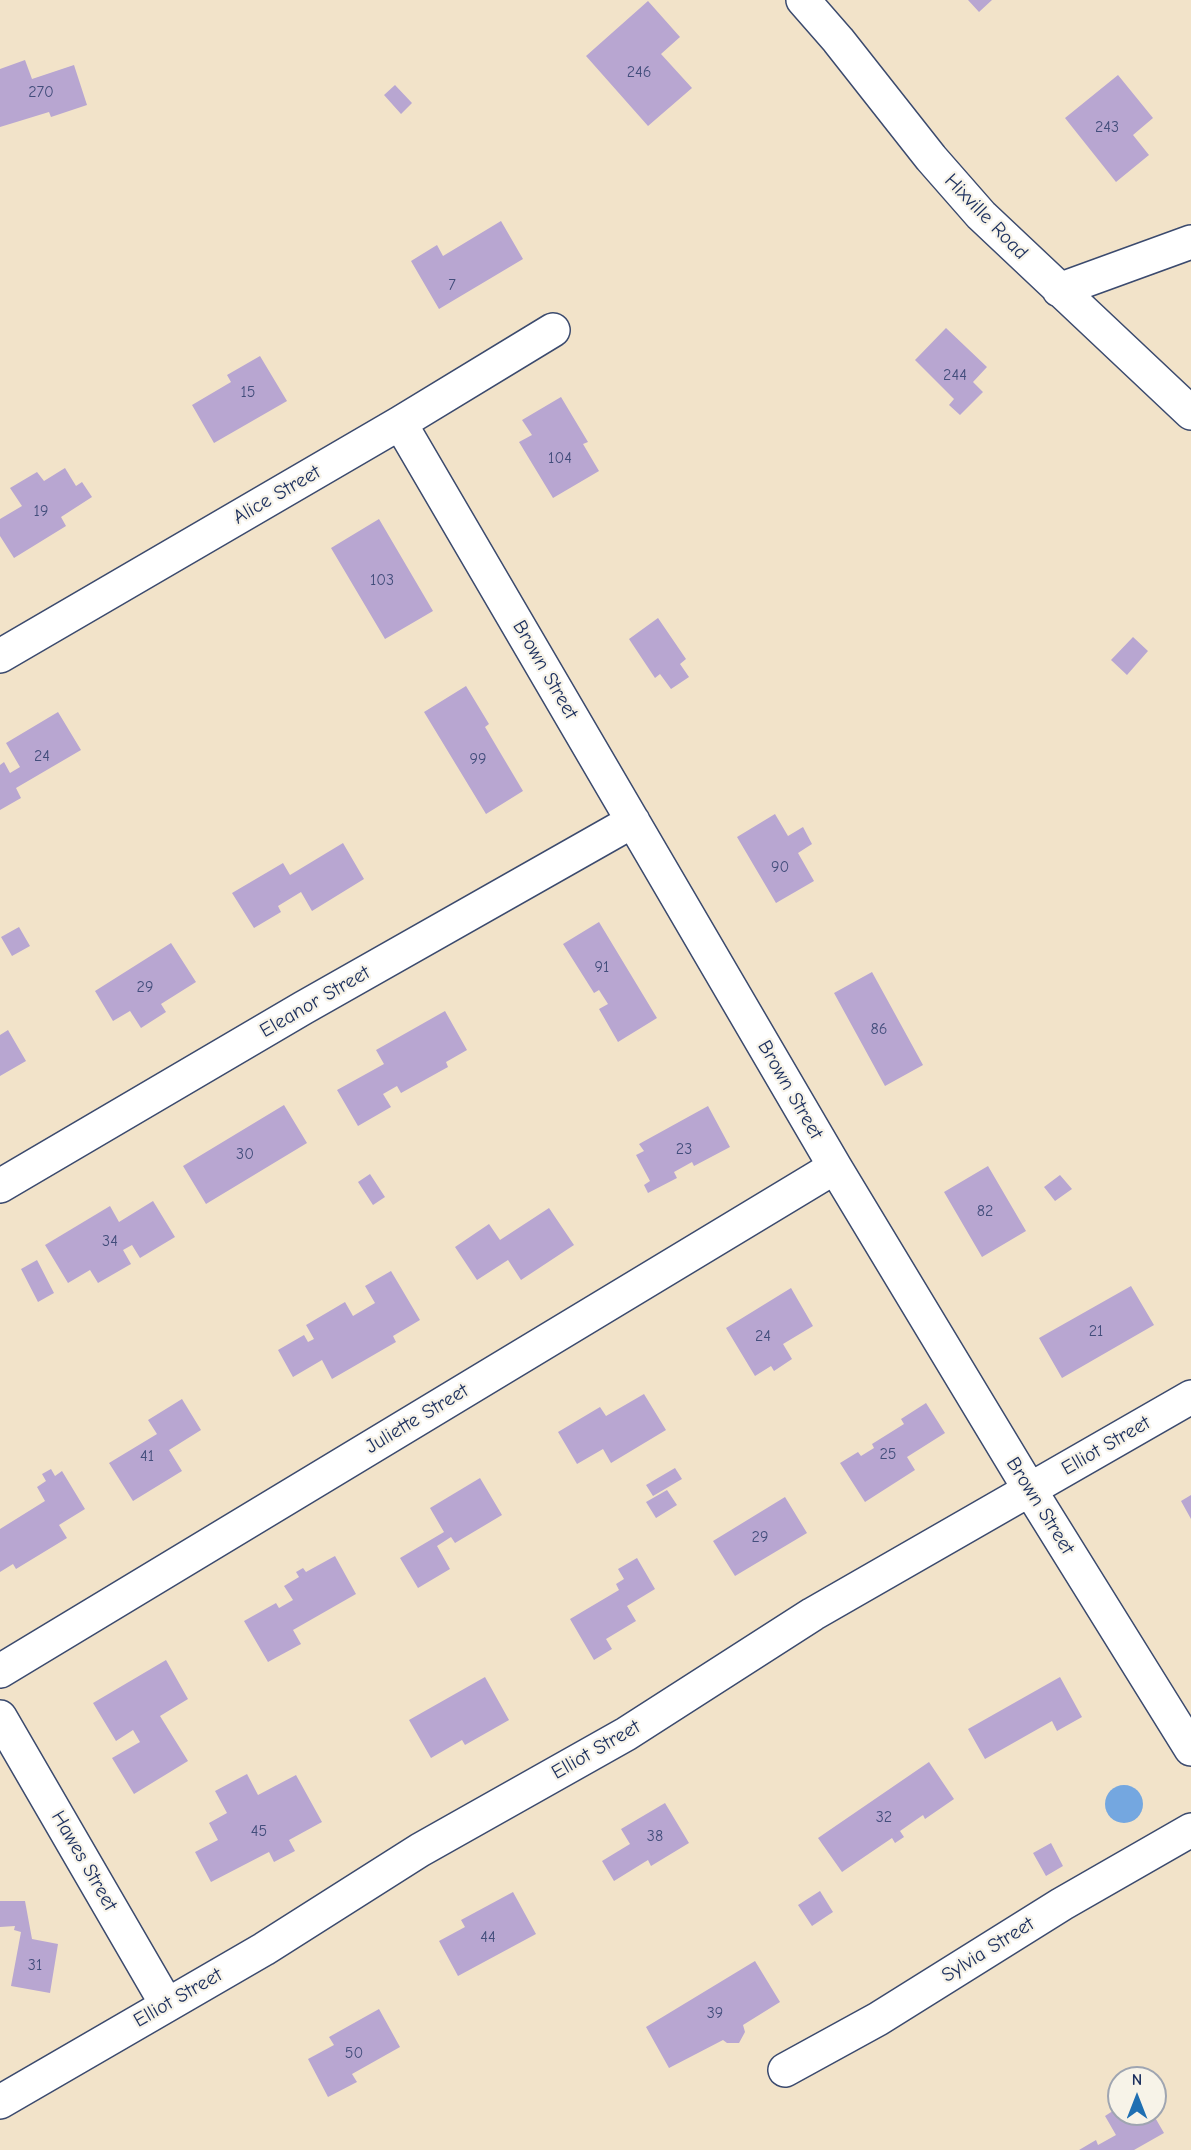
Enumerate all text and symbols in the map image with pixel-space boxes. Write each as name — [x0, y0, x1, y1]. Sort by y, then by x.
house number: 246 — [627, 62, 651, 82]
house number: 270 — [28, 82, 54, 102]
house number: 243 — [1095, 117, 1119, 137]
street label: Hixville Road — [939, 169, 1033, 265]
house number: 7 — [448, 275, 456, 295]
house number: 244 — [943, 365, 967, 385]
house number: 15 — [240, 382, 256, 402]
house number: 104 — [548, 448, 572, 468]
street label: Alice Street — [229, 460, 325, 530]
house number: 19 — [34, 501, 48, 521]
house number: 103 — [370, 570, 394, 590]
street label: Brown Street — [507, 616, 583, 724]
house number: 24 — [34, 746, 50, 766]
house number: 99 — [470, 749, 486, 769]
house number: 90 — [771, 857, 789, 877]
house number: 91 — [595, 957, 609, 977]
street label: Eleanor Street — [256, 961, 374, 1043]
house number: 29 — [137, 977, 153, 997]
house number: 86 — [871, 1019, 887, 1039]
street label: Brown Street — [752, 1036, 828, 1144]
house number: 23 — [676, 1139, 692, 1159]
house number: 30 — [236, 1144, 254, 1164]
house number: 82 — [977, 1201, 993, 1221]
house number: 34 — [102, 1231, 118, 1251]
house number: 21 — [1089, 1321, 1103, 1341]
house number: 24 — [755, 1326, 771, 1346]
street label: Juliette Street — [361, 1379, 473, 1459]
street label: Elliot Street — [1057, 1411, 1155, 1481]
house number: 25 — [879, 1444, 897, 1464]
house number: 41 — [140, 1446, 154, 1466]
street label: Brown Street — [1001, 1453, 1079, 1559]
house number: 29 — [752, 1527, 768, 1547]
street label: Elliot Street — [547, 1715, 645, 1785]
street label: Hawes Street — [46, 1807, 122, 1915]
house number: 32 — [876, 1807, 892, 1827]
house number: 45 — [251, 1821, 267, 1841]
house number: 38 — [647, 1826, 663, 1846]
street label: Sylvia Street — [937, 1912, 1039, 1988]
house number: 44 — [480, 1927, 496, 1947]
house number: 31 — [28, 1955, 42, 1975]
street label: Elliot Street — [129, 1963, 227, 2033]
house number: 39 — [707, 2003, 723, 2023]
house number: 50 — [345, 2043, 363, 2063]
north arrow — [1107, 2066, 1167, 2126]
text: N — [1132, 2071, 1142, 2089]

